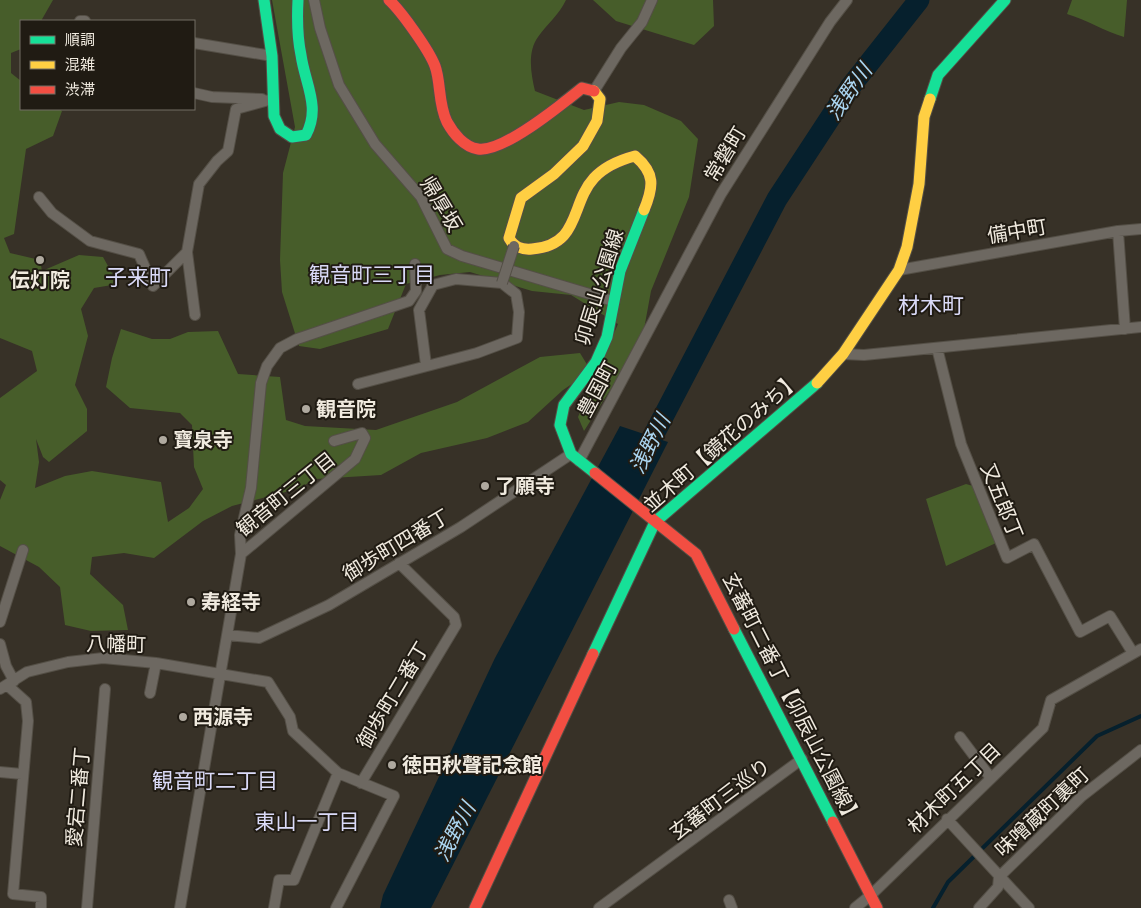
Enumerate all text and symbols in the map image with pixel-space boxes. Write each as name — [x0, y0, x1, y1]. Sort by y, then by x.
legend — [20, 20, 195, 110]
text: 順調 — [65, 33, 95, 48]
text: 混雑 — [65, 57, 95, 73]
water label: 浅野川 — [822, 58, 877, 124]
text: 渋滞 — [65, 82, 95, 98]
street label: 常磐町 — [701, 123, 750, 185]
street label: 帰厚坂 — [416, 173, 465, 235]
street label: 備中町 — [986, 216, 1048, 247]
street label: 卯辰山公園線 — [571, 226, 627, 348]
marker: 伝灯院 — [34, 254, 46, 266]
district label: 観音町三丁目 — [309, 264, 435, 286]
district label: 子来町 — [105, 266, 171, 289]
place label: 伝灯院 — [10, 270, 70, 291]
district label: 材木町 — [898, 294, 964, 317]
street label: 豊国町 — [574, 358, 621, 421]
street label: 並木町【鏡花のみち】 — [640, 369, 805, 516]
place label: 観音院 — [316, 399, 376, 420]
marker: 観音院 — [300, 403, 312, 415]
water label: 浅野川 — [626, 409, 675, 477]
place label: 寶泉寺 — [173, 430, 233, 451]
marker: 寶泉寺 — [157, 434, 169, 446]
street label: 観音町三丁目 — [233, 448, 340, 540]
street label: 又五郎丁 — [977, 460, 1026, 542]
place label: 了願寺 — [495, 476, 555, 497]
marker: 了願寺 — [479, 480, 491, 492]
street label: 御歩町四番丁 — [339, 506, 453, 585]
street label: 玄蕃町二番丁【卯辰山公園線】 — [719, 569, 865, 829]
place label: 寿経寺 — [201, 591, 261, 613]
marker: 寿経寺 — [185, 596, 197, 608]
street label: 八幡町 — [86, 633, 146, 656]
street label: 御歩町二番丁 — [354, 638, 433, 752]
place label: 西源寺 — [193, 707, 253, 728]
marker: 西源寺 — [177, 711, 189, 723]
street label: 材木町五丁目 — [904, 739, 1005, 838]
street label: 愛宕二番丁 — [64, 746, 93, 848]
place label: 徳田秋聲記念館 — [402, 755, 542, 776]
street label: 玄蕃町三巡り — [666, 755, 775, 844]
marker: 徳田秋聲記念館 — [386, 759, 398, 771]
street label: 味噌蔵町裏町 — [991, 764, 1093, 861]
district label: 観音町二丁目 — [152, 770, 278, 792]
water label: 浅野川 — [430, 797, 480, 865]
district label: 東山一丁目 — [255, 811, 360, 833]

